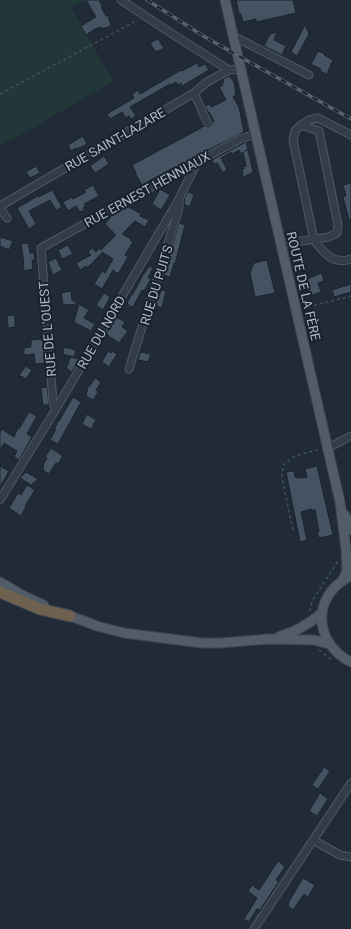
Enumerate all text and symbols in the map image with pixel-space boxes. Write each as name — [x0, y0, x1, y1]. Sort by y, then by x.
street label: RUE SAINT-LAZARE — [63, 105, 168, 174]
street label: RUE ERNEST HENNIAUX — [82, 149, 213, 230]
street label: ROUTE DE LA FÈRE — [284, 230, 323, 342]
street label: RUE DU PUITS — [137, 243, 176, 327]
street label: RUE DE L'OUEST — [36, 280, 59, 377]
street label: RUE DU NORD — [74, 293, 128, 372]

